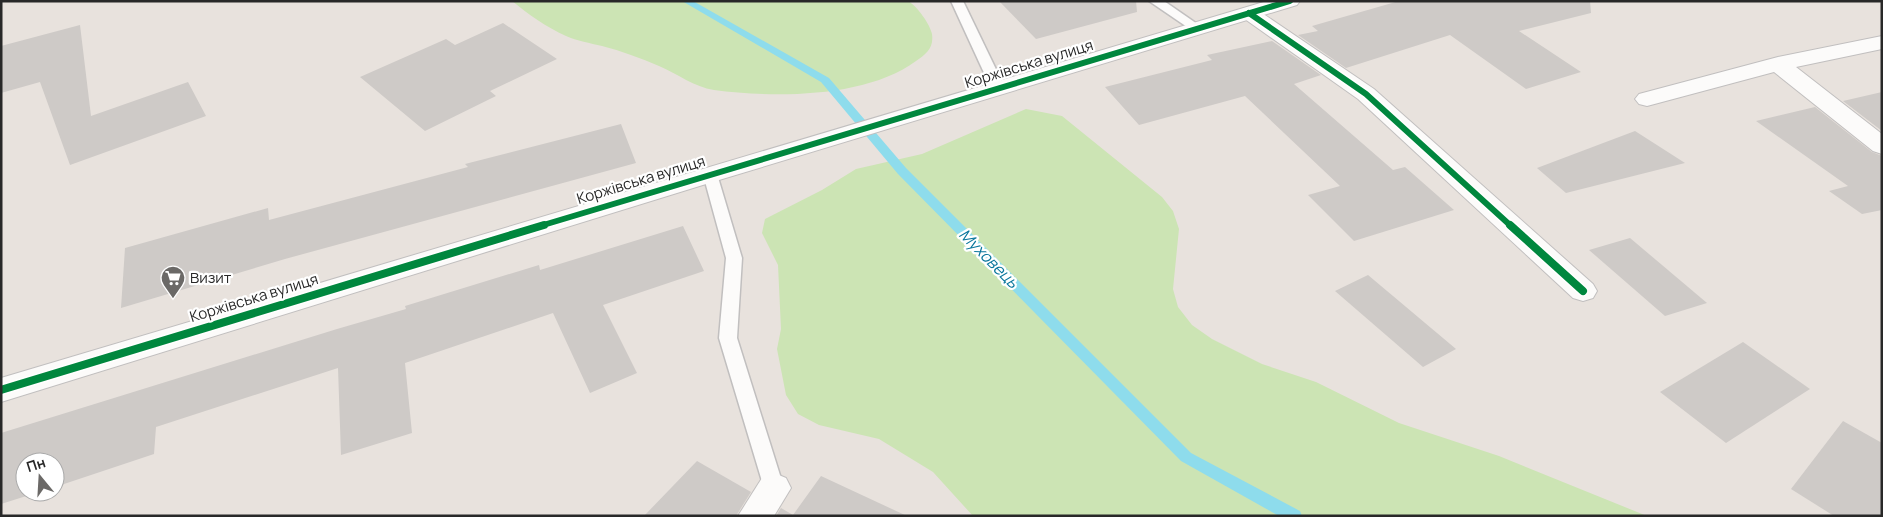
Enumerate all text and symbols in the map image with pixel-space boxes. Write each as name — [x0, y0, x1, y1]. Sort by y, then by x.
street label: Коржівська вулиця — [962, 34, 1096, 93]
street label: Коржівська вулиця — [574, 150, 708, 209]
water label: Муховець — [954, 223, 1024, 293]
supermarket icon: Визит — [160, 265, 186, 299]
place label: Визит — [190, 267, 232, 288]
street label: Коржівська вулиця — [187, 268, 321, 327]
north arrow — [15, 452, 65, 502]
text: Пн — [24, 452, 48, 476]

